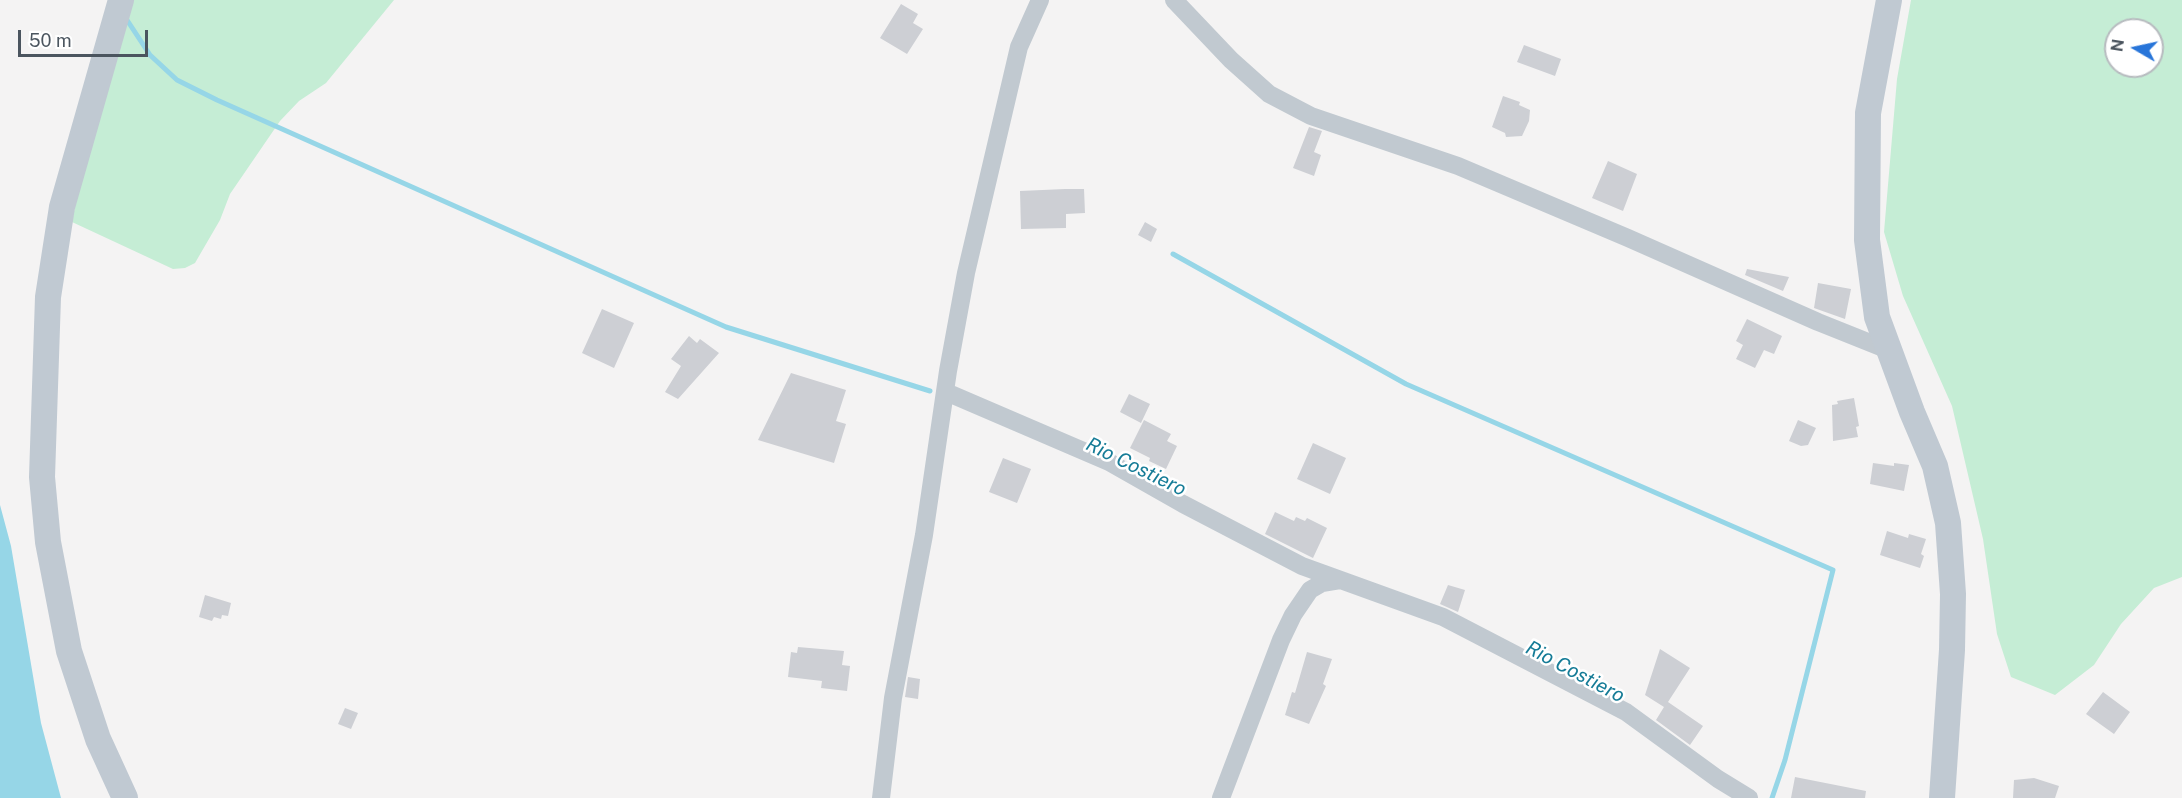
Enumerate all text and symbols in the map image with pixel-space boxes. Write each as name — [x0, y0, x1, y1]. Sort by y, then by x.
scale bar — [21, 18, 152, 56]
north arrow — [2104, 18, 2164, 78]
text: 50 m — [29, 30, 72, 51]
text: N — [2107, 38, 2128, 53]
water label: Rio Costiero — [1082, 432, 1190, 502]
water label: Rio Costiero — [1521, 636, 1629, 708]

